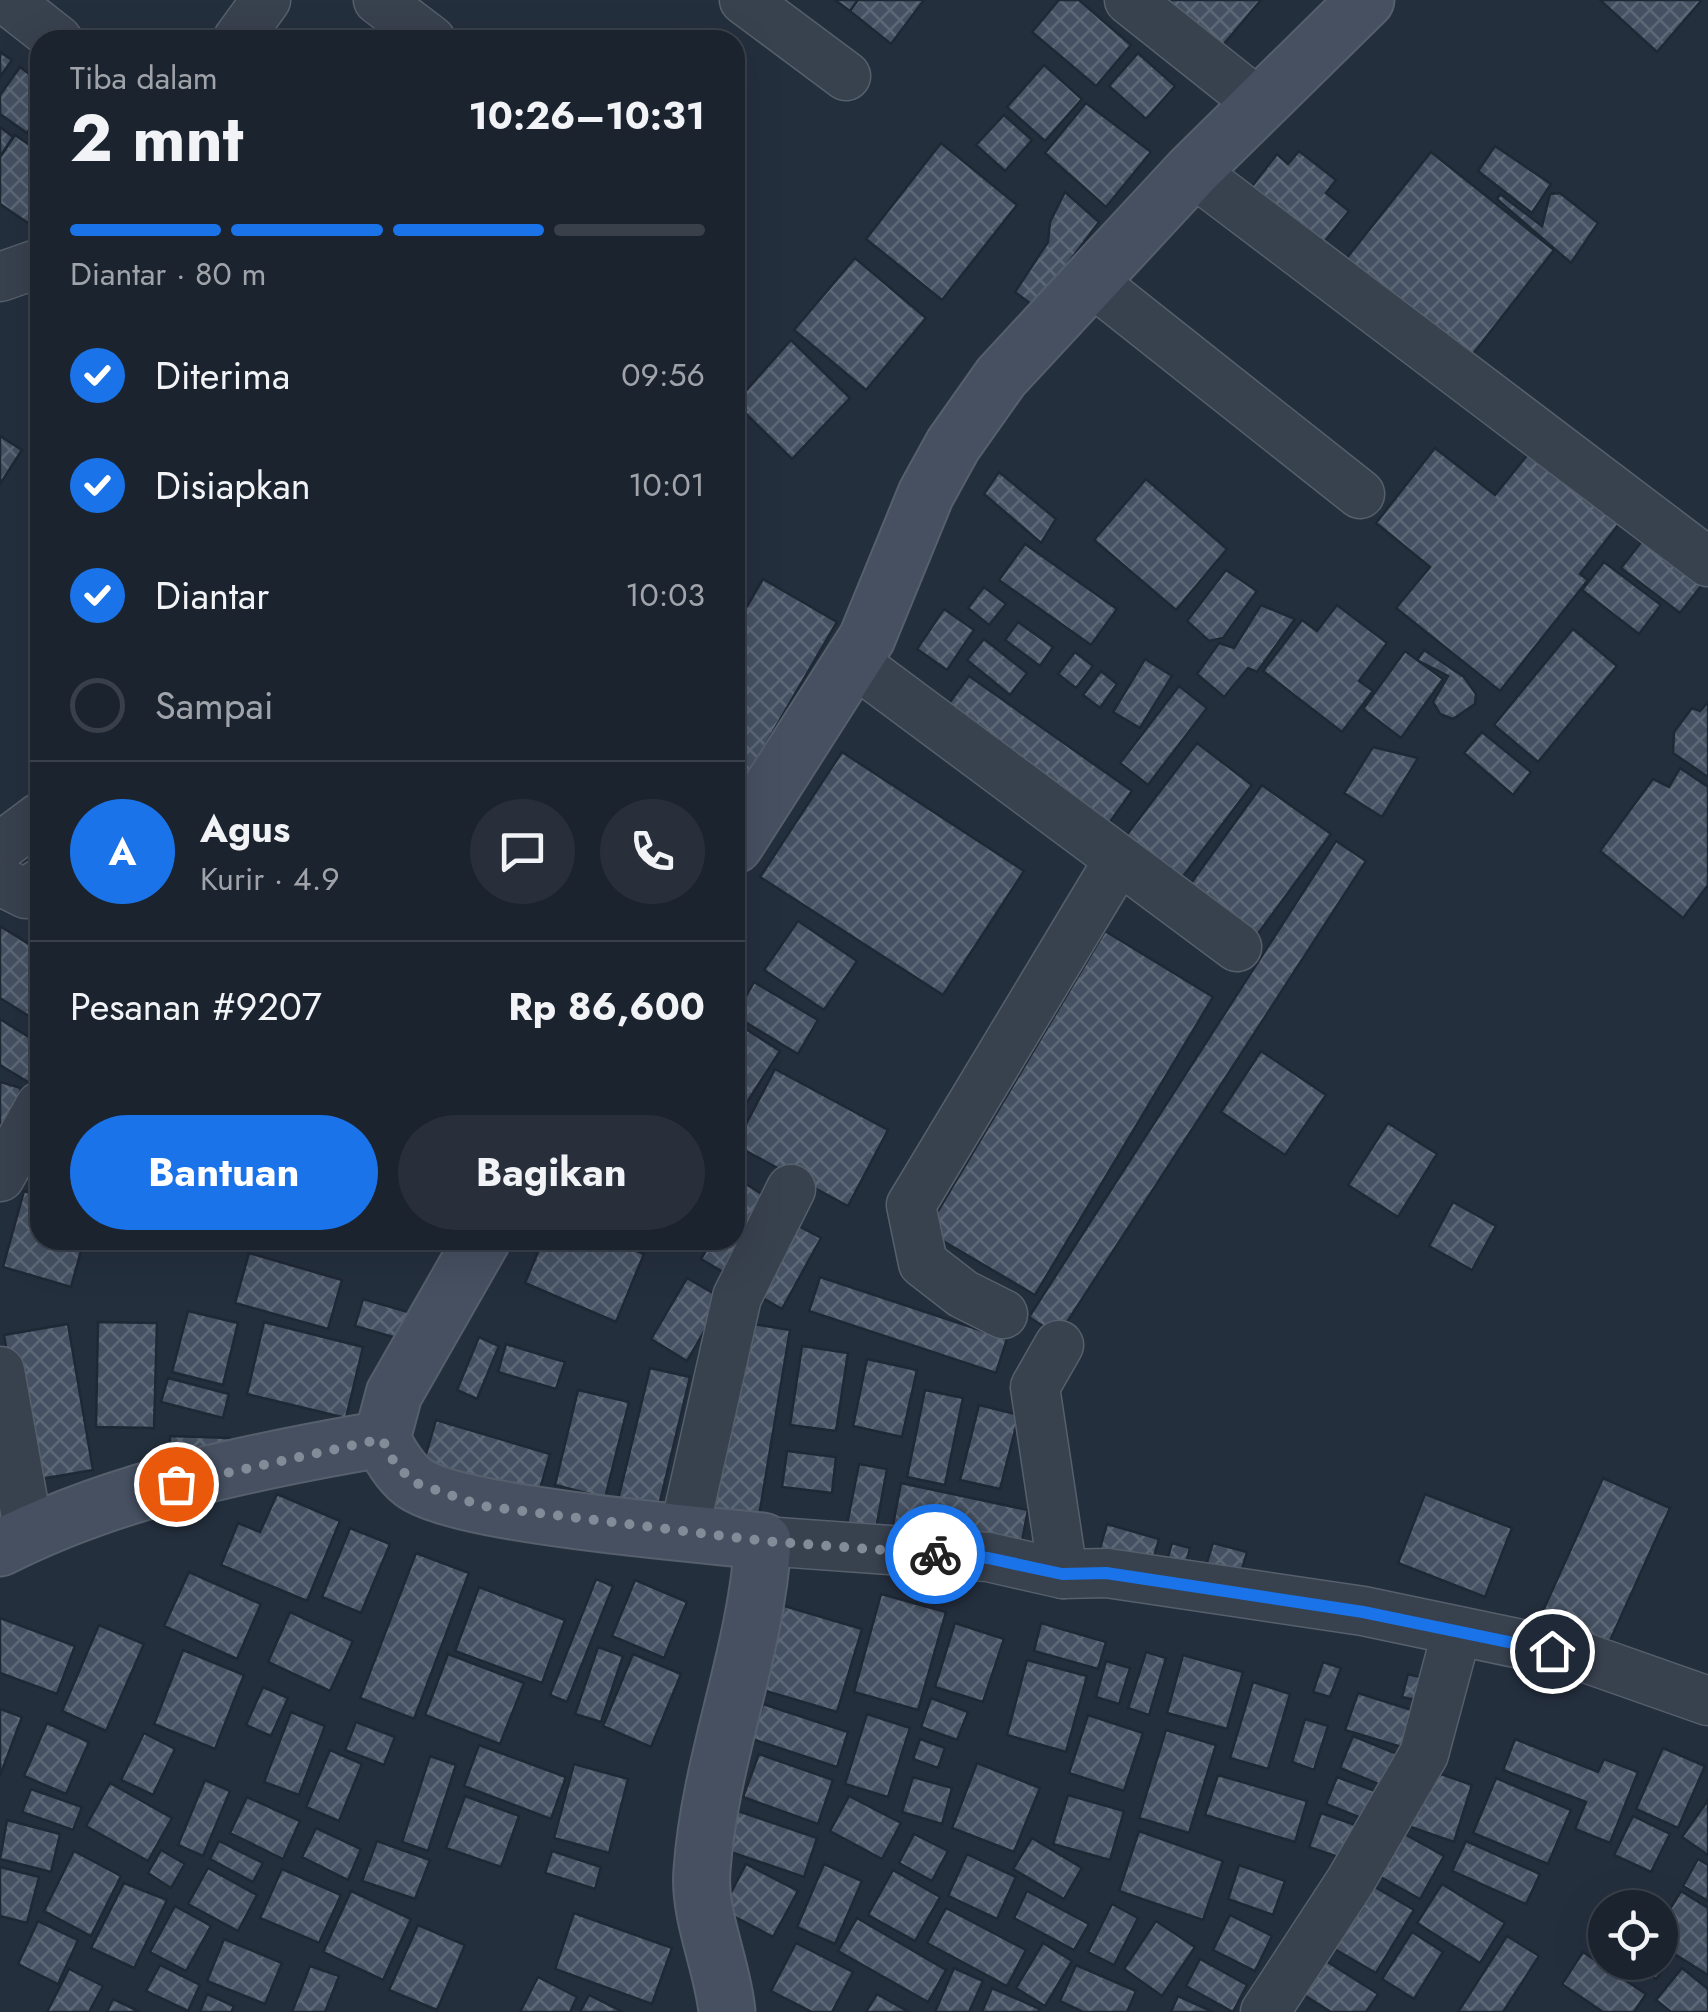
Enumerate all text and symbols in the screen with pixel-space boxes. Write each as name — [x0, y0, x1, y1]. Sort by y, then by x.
text: Tiba dalam — [70, 55, 218, 101]
text: 10:26–10:31 — [468, 88, 705, 143]
text: 2 mnt — [70, 91, 244, 185]
text: Diantar · 80 m — [70, 251, 266, 297]
icon: check — [70, 348, 125, 403]
text: Diterima — [155, 348, 290, 403]
text: 09:56 — [621, 352, 705, 398]
icon: check — [70, 458, 125, 513]
text: Disiapkan — [155, 458, 311, 513]
text: 10:01 — [628, 462, 705, 508]
icon: check — [70, 568, 125, 623]
text: Diantar — [155, 568, 269, 623]
text: 10:03 — [625, 572, 705, 618]
text: Sampai — [155, 678, 274, 733]
button: chat — [470, 799, 575, 904]
button: phone — [600, 799, 705, 904]
text: Agus — [200, 801, 290, 856]
text: A — [109, 824, 136, 879]
text: Kurir · 4.9 — [200, 856, 340, 902]
text: Pesanan #9207 — [70, 979, 322, 1034]
text: Rp 86,600 — [508, 979, 705, 1034]
button: Bantuan — [70, 1115, 378, 1230]
button: Bagikan — [398, 1115, 705, 1230]
pin — [134, 1442, 219, 1527]
icon: bag — [149, 1457, 204, 1512]
courier — [885, 1504, 985, 1604]
icon: bike — [908, 1527, 963, 1582]
pin — [1510, 1609, 1595, 1694]
icon: home — [1525, 1624, 1580, 1679]
map controls — [1588, 1890, 1678, 1980]
button: locate — [1588, 1890, 1678, 1980]

